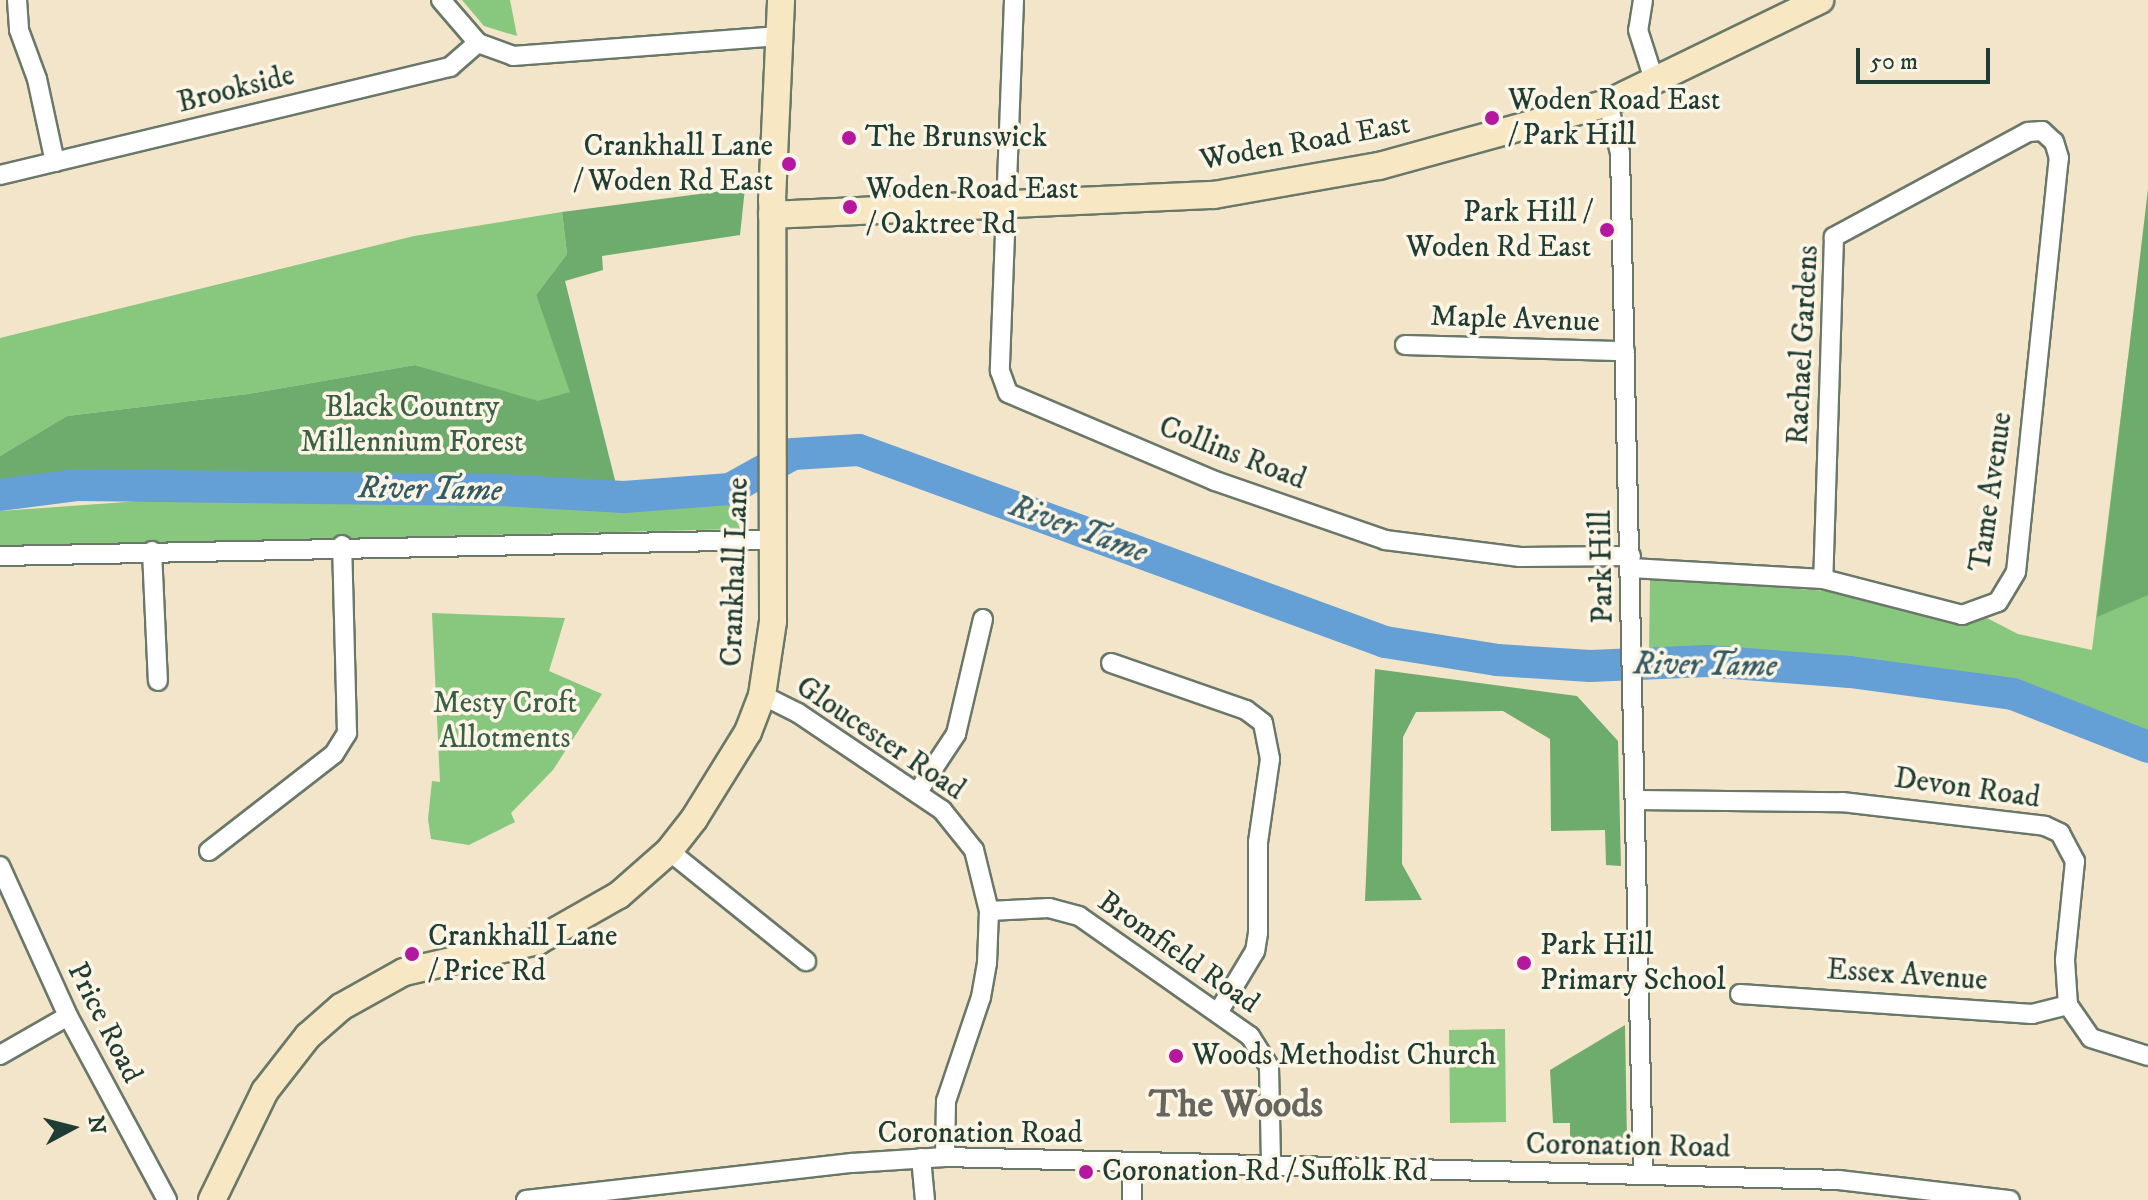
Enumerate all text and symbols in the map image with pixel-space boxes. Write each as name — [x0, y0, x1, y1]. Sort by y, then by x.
scale bar — [1860, 32, 1994, 82]
text: 50 m — [1870, 47, 1918, 77]
street label: Brookside — [174, 58, 298, 122]
place label: Woden Road East / Park Hill — [1508, 83, 1720, 154]
street label: Woden Road East — [1197, 107, 1413, 179]
marker: Woden Road East / Park Hill — [1483, 109, 1501, 127]
place label: The Brunswick — [865, 120, 1047, 156]
place label: Crankhall Lane / Woden Rd East — [573, 129, 773, 200]
marker: The Brunswick — [840, 129, 858, 147]
marker: Crankhall Lane / Woden Rd East — [780, 155, 798, 173]
place label: Woden Road East / Oaktree Rd — [866, 172, 1078, 242]
place label: Park Hill / Woden Rd East — [1406, 195, 1591, 266]
marker: Woden Road East / Oaktree Rd — [841, 198, 859, 216]
marker: Park Hill / Woden Rd East — [1598, 221, 1616, 239]
street label: Rachael Gardens — [1781, 244, 1827, 446]
street label: Maple Avenue — [1430, 299, 1600, 341]
park label: Black Country Millennium Forest — [300, 390, 524, 460]
street label: Collins Road — [1153, 410, 1311, 498]
street label: Tame Avenue — [1963, 410, 2021, 574]
water label: River Tame — [358, 470, 502, 510]
street label: Crankhall Lane — [715, 477, 757, 667]
water label: River Tame — [1004, 487, 1152, 573]
street label: Park Hill — [1584, 510, 1622, 624]
water label: River Tame — [1633, 646, 1777, 686]
street label: Gloucester Road — [789, 669, 971, 809]
park label: Mesty Croft Allotments — [433, 686, 577, 756]
street label: Devon Road — [1892, 761, 2042, 817]
street label: Bromfield Road — [1090, 884, 1266, 1022]
place label: Crankhall Lane / Price Rd — [428, 919, 618, 990]
place label: Park Hill Primary School — [1540, 928, 1726, 998]
marker: Crankhall Lane / Price Rd — [403, 945, 421, 963]
street label: Essex Avenue — [1825, 952, 1989, 1000]
marker: Park Hill Primary School — [1515, 954, 1533, 972]
street label: Price Road — [58, 957, 150, 1089]
place label: Woods Methodist Church — [1192, 1038, 1496, 1074]
marker: Woods Methodist Church — [1167, 1047, 1185, 1065]
district label: The Woods — [1149, 1083, 1323, 1129]
north arrow — [32, 1088, 112, 1168]
text: N — [82, 1114, 111, 1136]
street label: Coronation Road — [878, 1116, 1082, 1152]
street label: Coronation Road — [1525, 1127, 1731, 1167]
place label: Coronation Rd / Suffolk Rd — [1102, 1154, 1427, 1190]
marker: Coronation Rd / Suffolk Rd — [1077, 1163, 1095, 1181]

